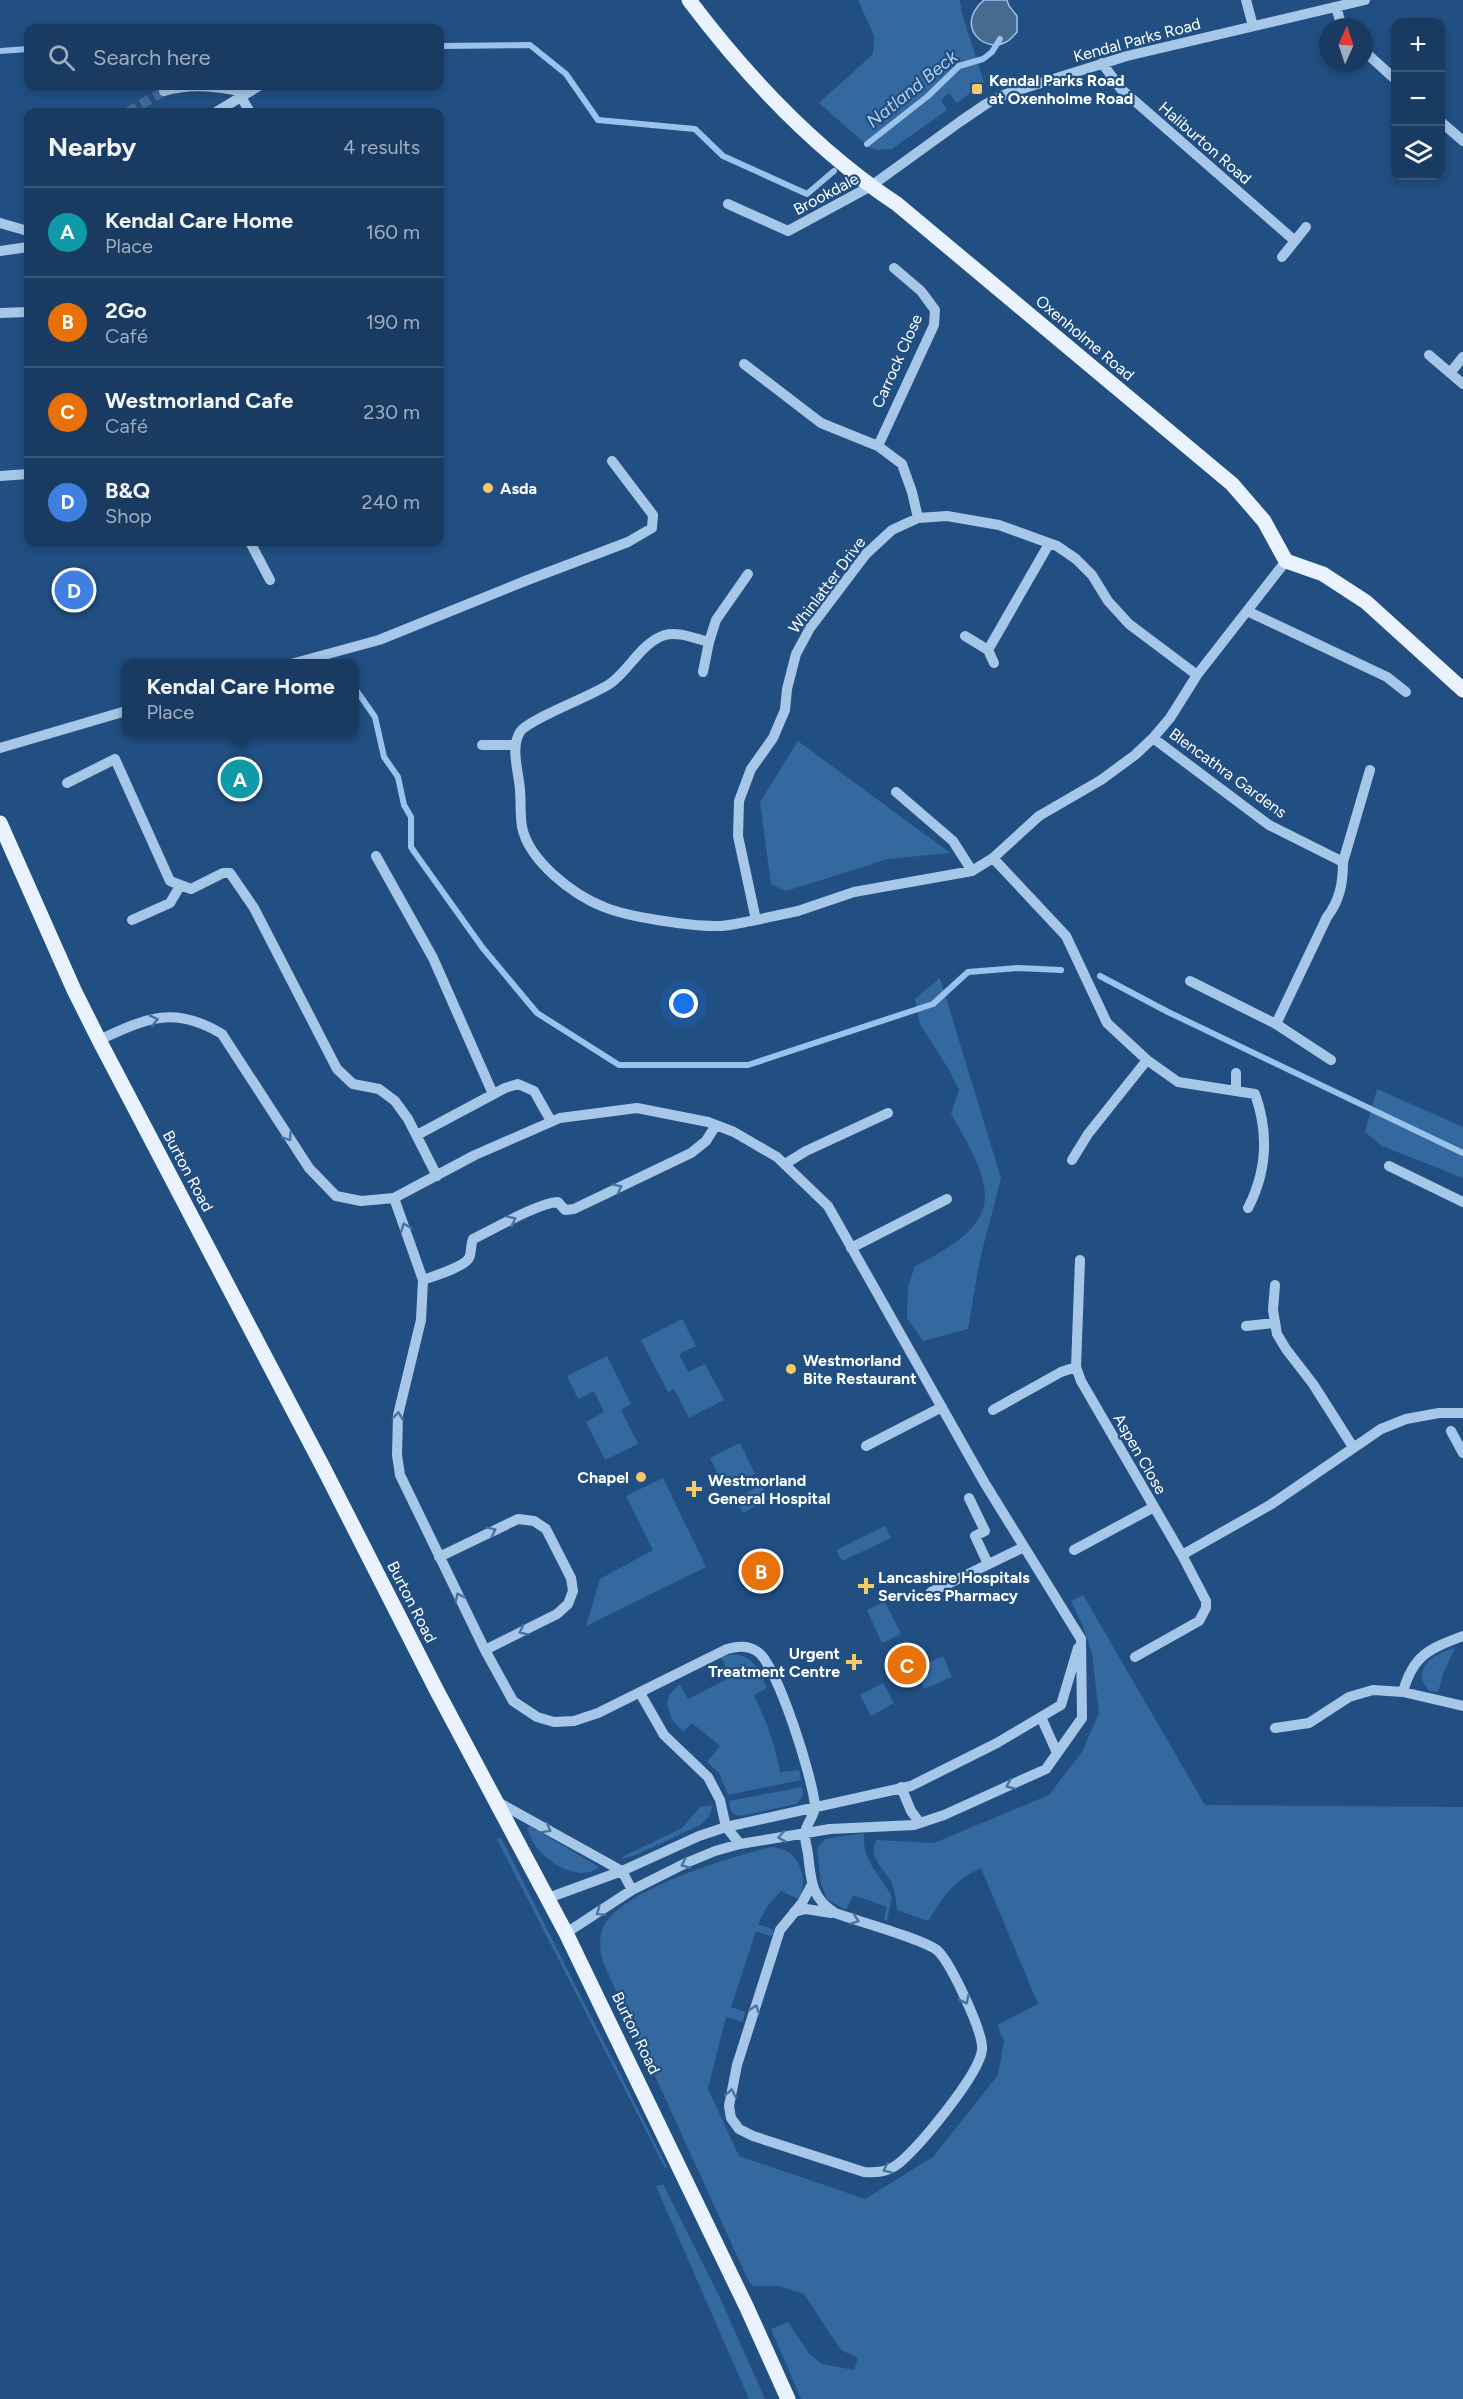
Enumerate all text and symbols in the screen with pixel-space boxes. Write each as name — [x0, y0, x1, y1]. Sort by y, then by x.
street label: Kendal Parks Road — [1071, 14, 1203, 66]
north arrow — [1319, 18, 1373, 72]
map controls — [1391, 18, 1445, 180]
button: + — [1391, 18, 1445, 72]
search box — [24, 24, 444, 90]
icon: search — [45, 41, 78, 74]
text: Search here — [93, 44, 211, 71]
water label: Natland Beck — [862, 45, 963, 132]
place label: Kendal Parks Road at Oxenholme Road — [989, 71, 1133, 108]
button: − — [1391, 72, 1445, 126]
marker: Kendal Parks Road at Oxenholme Road — [970, 82, 984, 96]
street label: Haliburton Road — [1155, 98, 1255, 188]
button: layers — [1391, 126, 1445, 180]
text: Nearby — [48, 131, 136, 163]
text: 4 results — [343, 135, 420, 159]
street label: Brookdale — [790, 169, 862, 219]
text: Kendal Care Home — [105, 207, 293, 234]
text: A — [60, 220, 75, 244]
text: 160 m — [366, 220, 420, 244]
text: Place — [105, 234, 153, 258]
street label: Oxenholme Road — [1032, 291, 1138, 385]
text: 2Go — [105, 297, 147, 324]
text: B — [61, 310, 74, 334]
text: 190 m — [366, 310, 420, 334]
street label: Carrock Close — [868, 311, 926, 411]
text: Café — [105, 324, 148, 348]
text: Westmorland Cafe — [105, 387, 294, 414]
text: C — [60, 400, 75, 424]
text: 230 m — [363, 400, 420, 424]
text: Café — [105, 414, 148, 438]
text: B&Q — [105, 477, 150, 504]
place label: Asda — [500, 479, 537, 498]
marker: Asda — [481, 481, 495, 495]
text: D — [61, 490, 75, 514]
text: 240 m — [362, 490, 420, 514]
text: Shop — [105, 504, 152, 528]
street label: Whinlatter Drive — [785, 533, 870, 637]
pin: D — [54, 568, 94, 612]
popup — [122, 659, 359, 737]
text: Kendal Care Home — [146, 673, 335, 700]
text: Place — [146, 700, 194, 724]
street label: Blencathra Gardens — [1166, 724, 1290, 822]
pin: A — [220, 756, 260, 802]
your location — [669, 989, 698, 1018]
one-way arrow — [149, 1014, 159, 1027]
street label: Burton Road — [159, 1127, 217, 1215]
one-way arrow — [281, 1131, 292, 1142]
one-way arrow — [612, 1183, 623, 1195]
one-way arrow — [505, 1216, 516, 1228]
one-way arrow — [400, 1222, 413, 1233]
place label: Westmorland Bite Restaurant — [803, 1351, 917, 1388]
marker: Westmorland Bite Restaurant — [784, 1362, 798, 1376]
street label: Aspen Close — [1109, 1410, 1171, 1498]
one-way arrow — [391, 1412, 404, 1421]
place label: Chapel — [577, 1468, 629, 1487]
marker: Chapel — [634, 1470, 648, 1484]
place label: Westmorland General Hospital — [708, 1471, 830, 1508]
marker: Westmorland General Hospital — [685, 1480, 703, 1498]
one-way arrow — [486, 1527, 497, 1539]
pin: B — [742, 1548, 780, 1594]
street label: Burton Road — [383, 1558, 441, 1646]
place label: Lancashire Hospitals Services Pharmacy — [878, 1568, 1030, 1605]
marker: Lancashire Hospitals Services Pharmacy — [859, 1579, 873, 1593]
one-way arrow — [455, 1593, 467, 1604]
one-way arrow — [518, 1624, 529, 1636]
pin: C — [888, 1642, 926, 1688]
place label: Urgent Treatment Centre — [708, 1644, 840, 1681]
marker: Urgent Treatment Centre — [845, 1653, 863, 1671]
one-way arrow — [1005, 1777, 1016, 1789]
one-way arrow — [541, 1822, 551, 1833]
one-way arrow — [777, 1830, 787, 1842]
one-way arrow — [681, 1856, 692, 1868]
one-way arrow — [595, 1905, 606, 1916]
one-way arrow — [849, 1913, 860, 1926]
street label: Burton Road — [608, 1989, 664, 2077]
one-way arrow — [957, 1993, 969, 2004]
one-way arrow — [748, 2004, 760, 2015]
one-way arrow — [724, 2088, 737, 2098]
one-way arrow — [882, 2162, 893, 2174]

